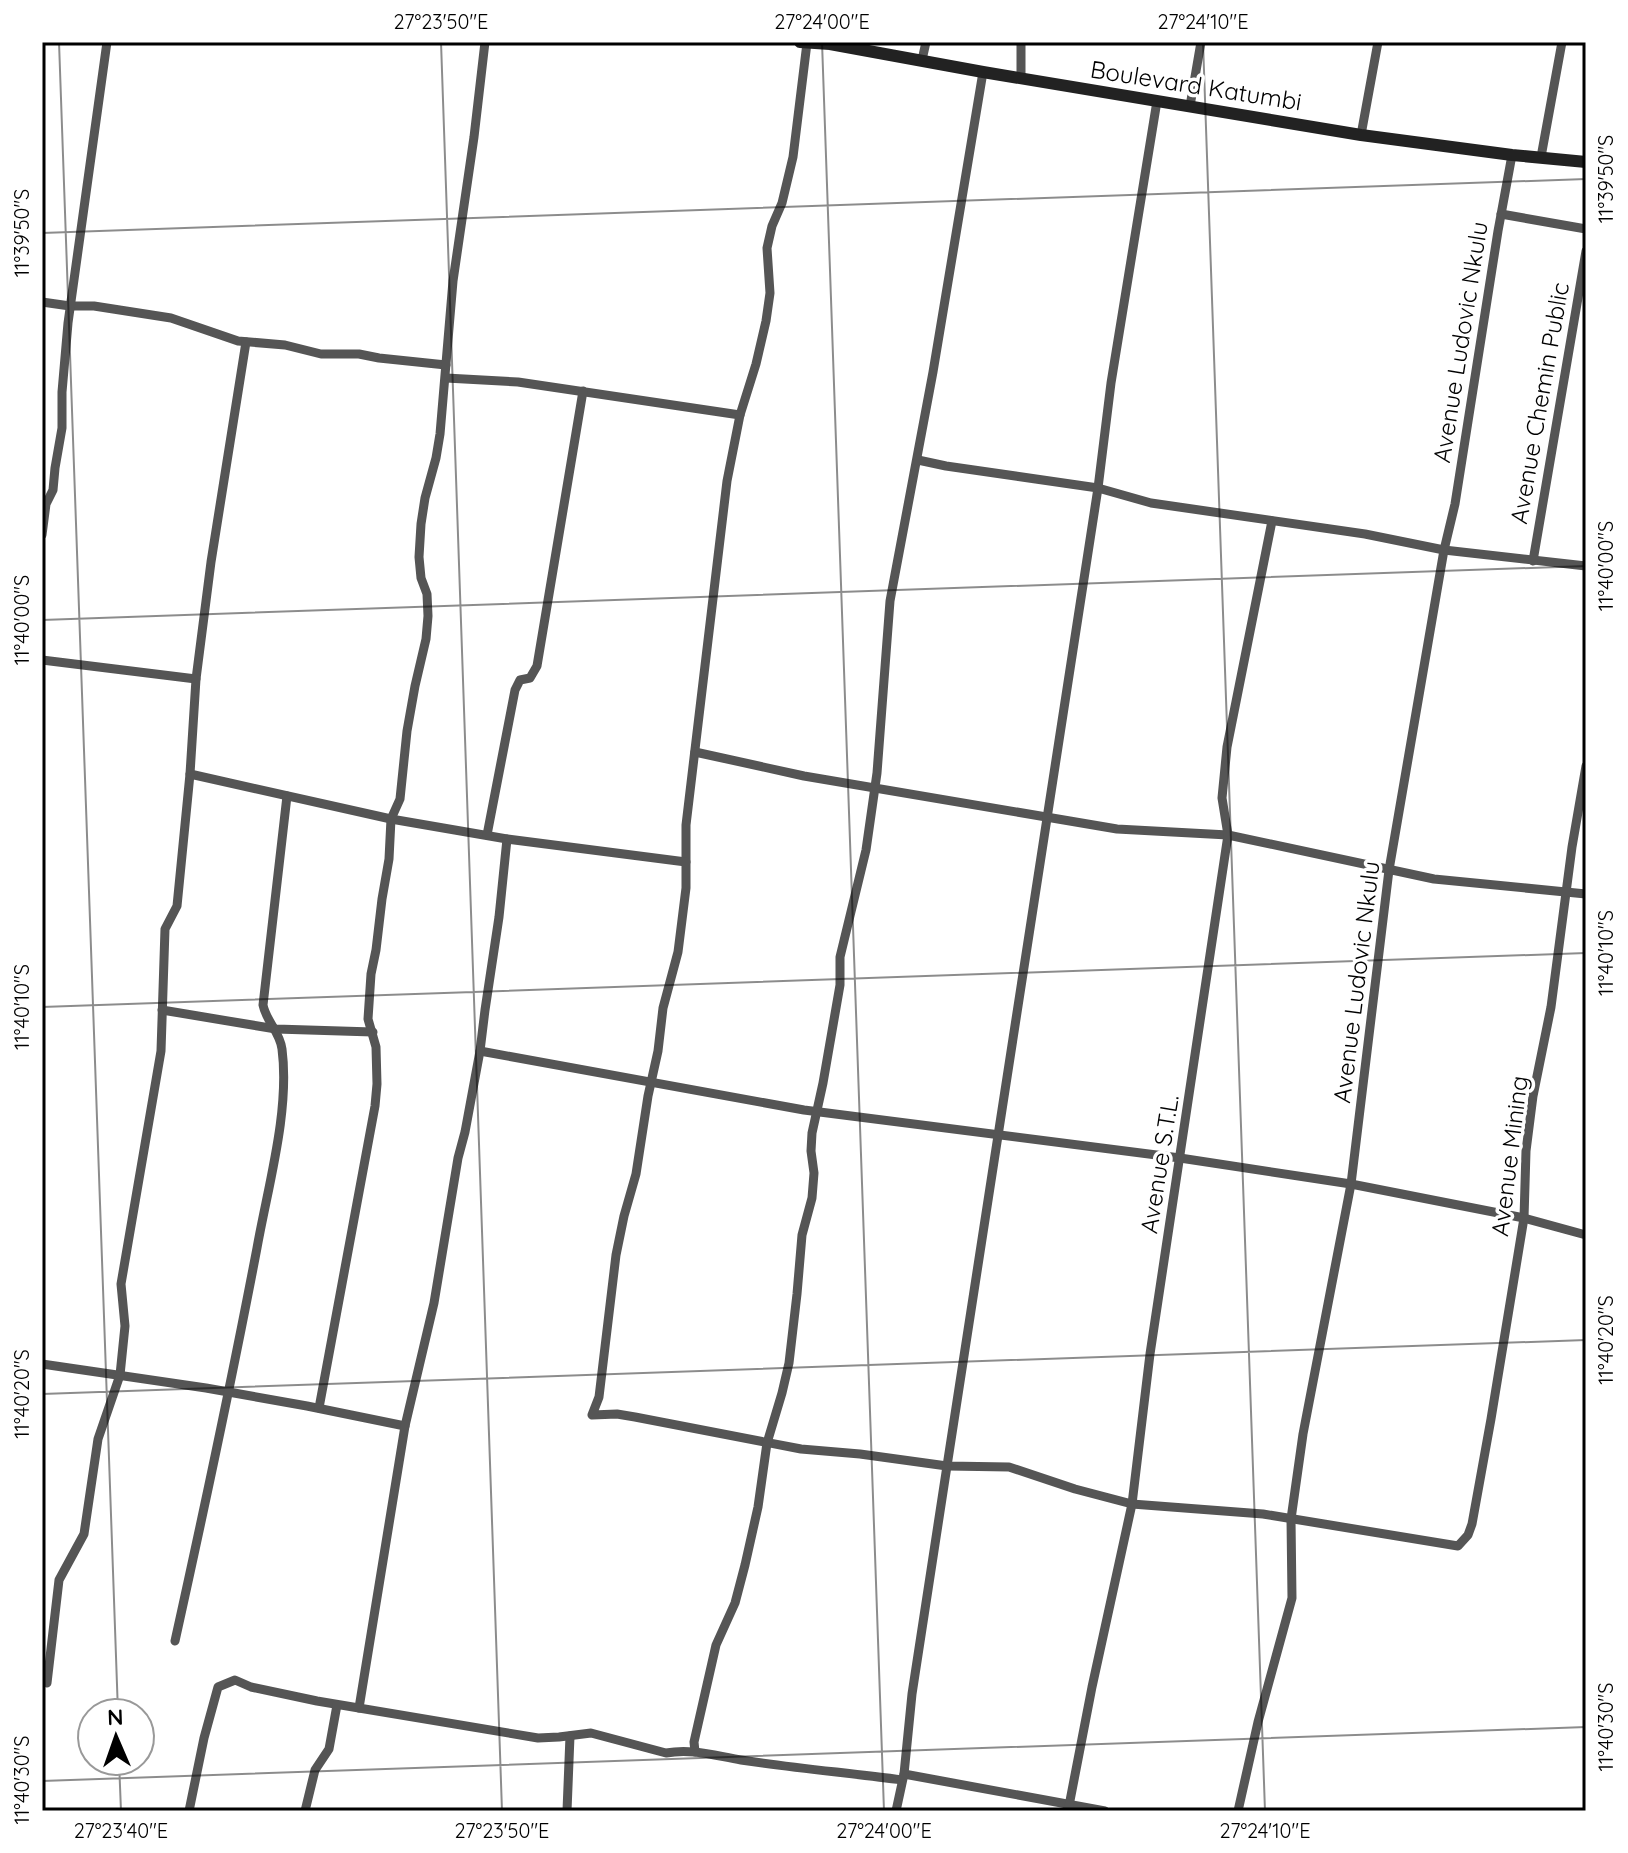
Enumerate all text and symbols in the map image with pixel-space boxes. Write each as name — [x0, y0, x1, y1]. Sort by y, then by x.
text: 27°23'50"E — [394, 9, 488, 34]
text: 27°24'00"E — [774, 9, 870, 34]
text: 27°24'10"E — [1157, 9, 1249, 34]
street label: Boulevard Katumbi — [1088, 53, 1304, 117]
text: 11°39'50"S — [1593, 135, 1618, 223]
text: 11°39'50"S — [9, 189, 34, 277]
street label: Avenue Ludovic Nkulu — [1426, 219, 1494, 465]
street label: Avenue Chemin Public — [1503, 280, 1575, 526]
text: 11°40'00"S — [1593, 521, 1618, 611]
text: 11°40'00"S — [9, 575, 34, 665]
street label: Avenue Ludovic Nkulu — [1326, 859, 1386, 1105]
text: 11°40'10"S — [1593, 910, 1618, 996]
text: 11°40'10"S — [9, 964, 34, 1050]
street label: Avenue Mining — [1484, 1074, 1534, 1238]
street label: Avenue S.T.L. — [1133, 1092, 1185, 1236]
text: 11°40'20"S — [1593, 1295, 1618, 1385]
text: 11°40'20"S — [9, 1349, 34, 1439]
text: 11°40'30"S — [1593, 1682, 1618, 1772]
north arrow — [76, 1697, 156, 1777]
text: N — [107, 1703, 124, 1731]
text: 11°40'30"S — [9, 1735, 34, 1825]
text: 27°23'40"E — [74, 1818, 168, 1843]
text: 27°23'50"E — [455, 1818, 549, 1843]
text: 27°24'00"E — [836, 1818, 932, 1843]
text: 27°24'10"E — [1219, 1818, 1311, 1843]

